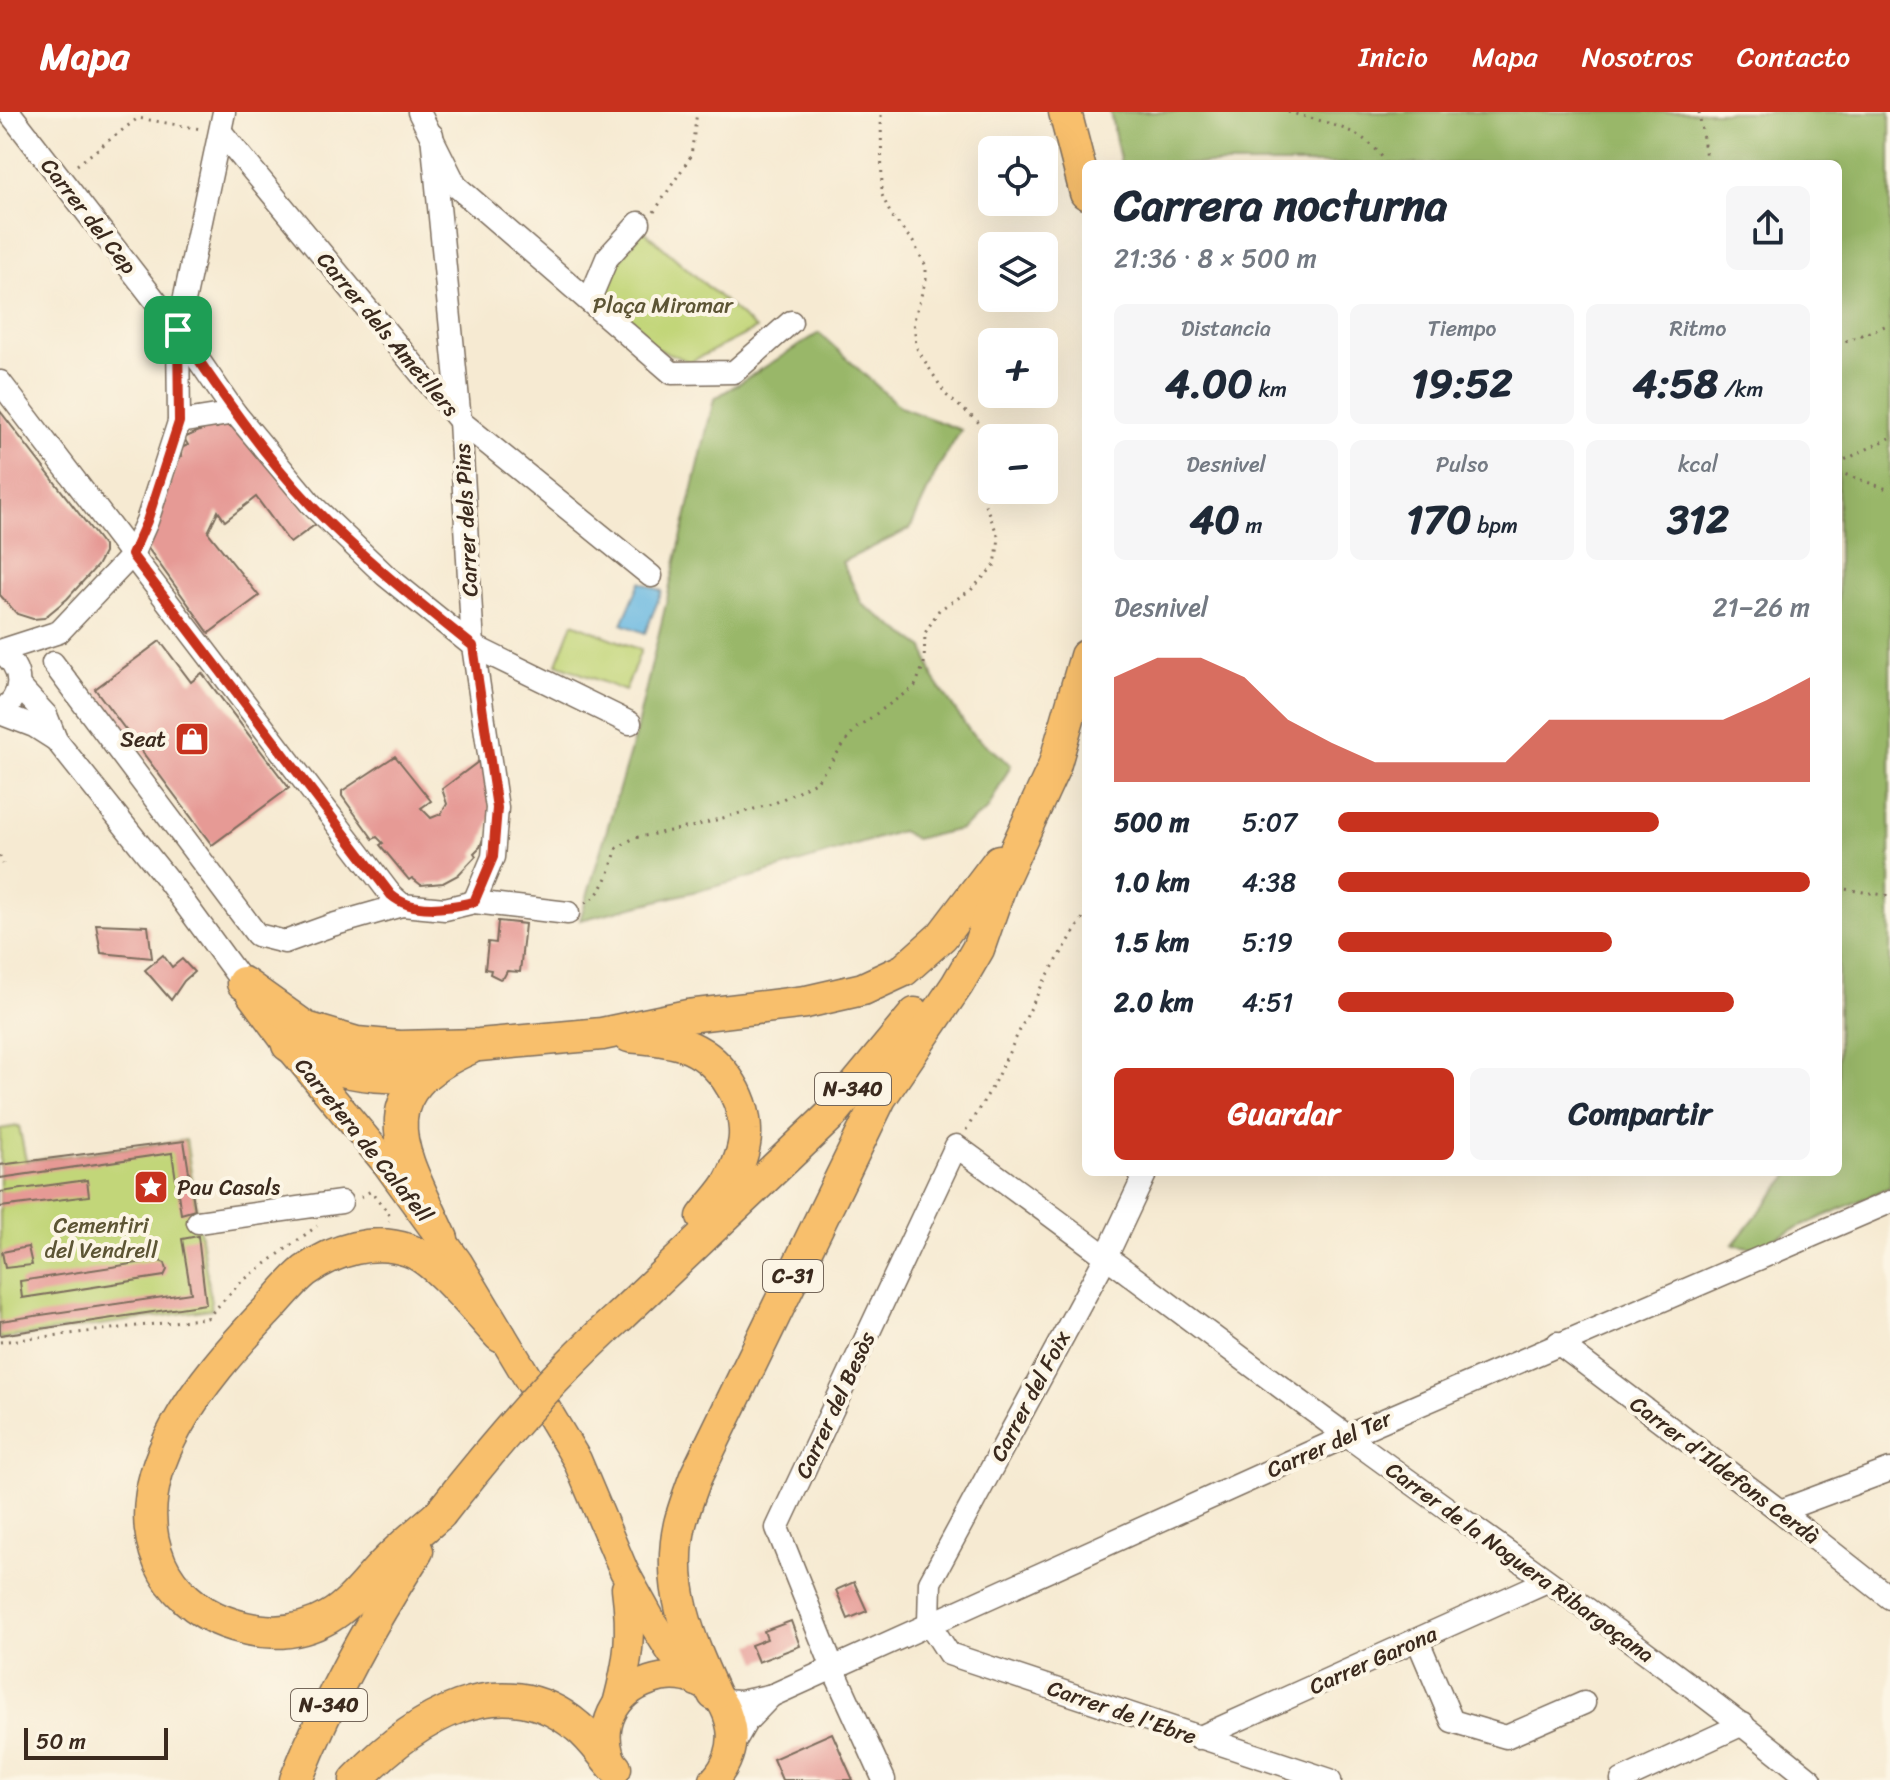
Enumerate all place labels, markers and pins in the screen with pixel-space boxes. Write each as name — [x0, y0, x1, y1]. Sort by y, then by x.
pin — [144, 296, 212, 364]
place label: Seat — [120, 720, 166, 759]
shop icon: Seat — [173, 720, 211, 758]
place icon: Pau Casals — [132, 1168, 170, 1206]
place label: Pau Casals — [177, 1168, 280, 1207]

